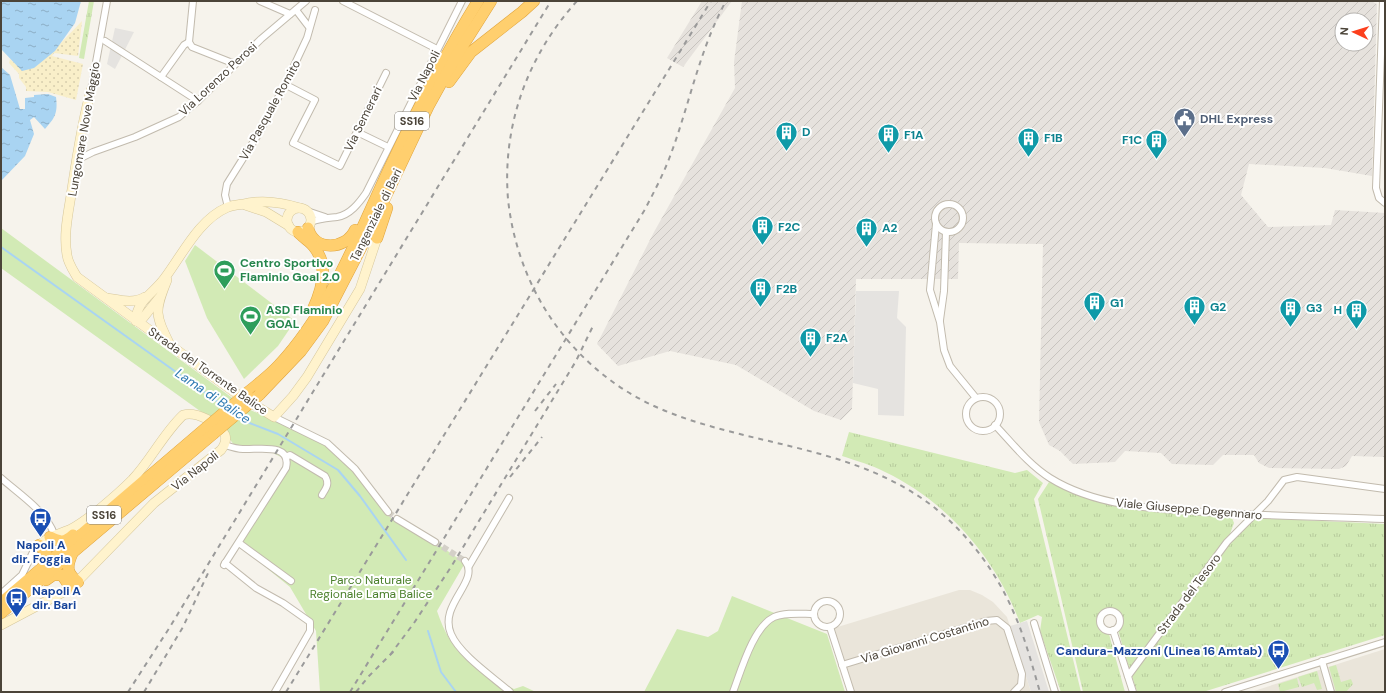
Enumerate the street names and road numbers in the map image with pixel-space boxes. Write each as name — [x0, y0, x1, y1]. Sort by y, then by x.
street label: Via Lorenzo Perosi — [176, 39, 261, 119]
street label: Via Napoli — [404, 47, 444, 104]
street label: Via Pasquale Romito — [236, 57, 304, 163]
street label: Lungomare Nove Maggio — [64, 61, 104, 197]
street label: Via Semerari — [340, 84, 386, 154]
road number: SS16 — [395, 112, 429, 130]
street label: Tangenziale di Bari — [347, 166, 406, 264]
street label: Strada del Torrente Balice — [145, 324, 271, 419]
street label: Via Napoli — [168, 447, 222, 494]
street label: Viale Giuseppe Degennaro — [1115, 495, 1263, 523]
road number: SS16 — [87, 506, 121, 524]
street label: Strada del Tesoro — [1153, 550, 1225, 638]
street label: Via Giovanni Costantino — [859, 613, 991, 667]

